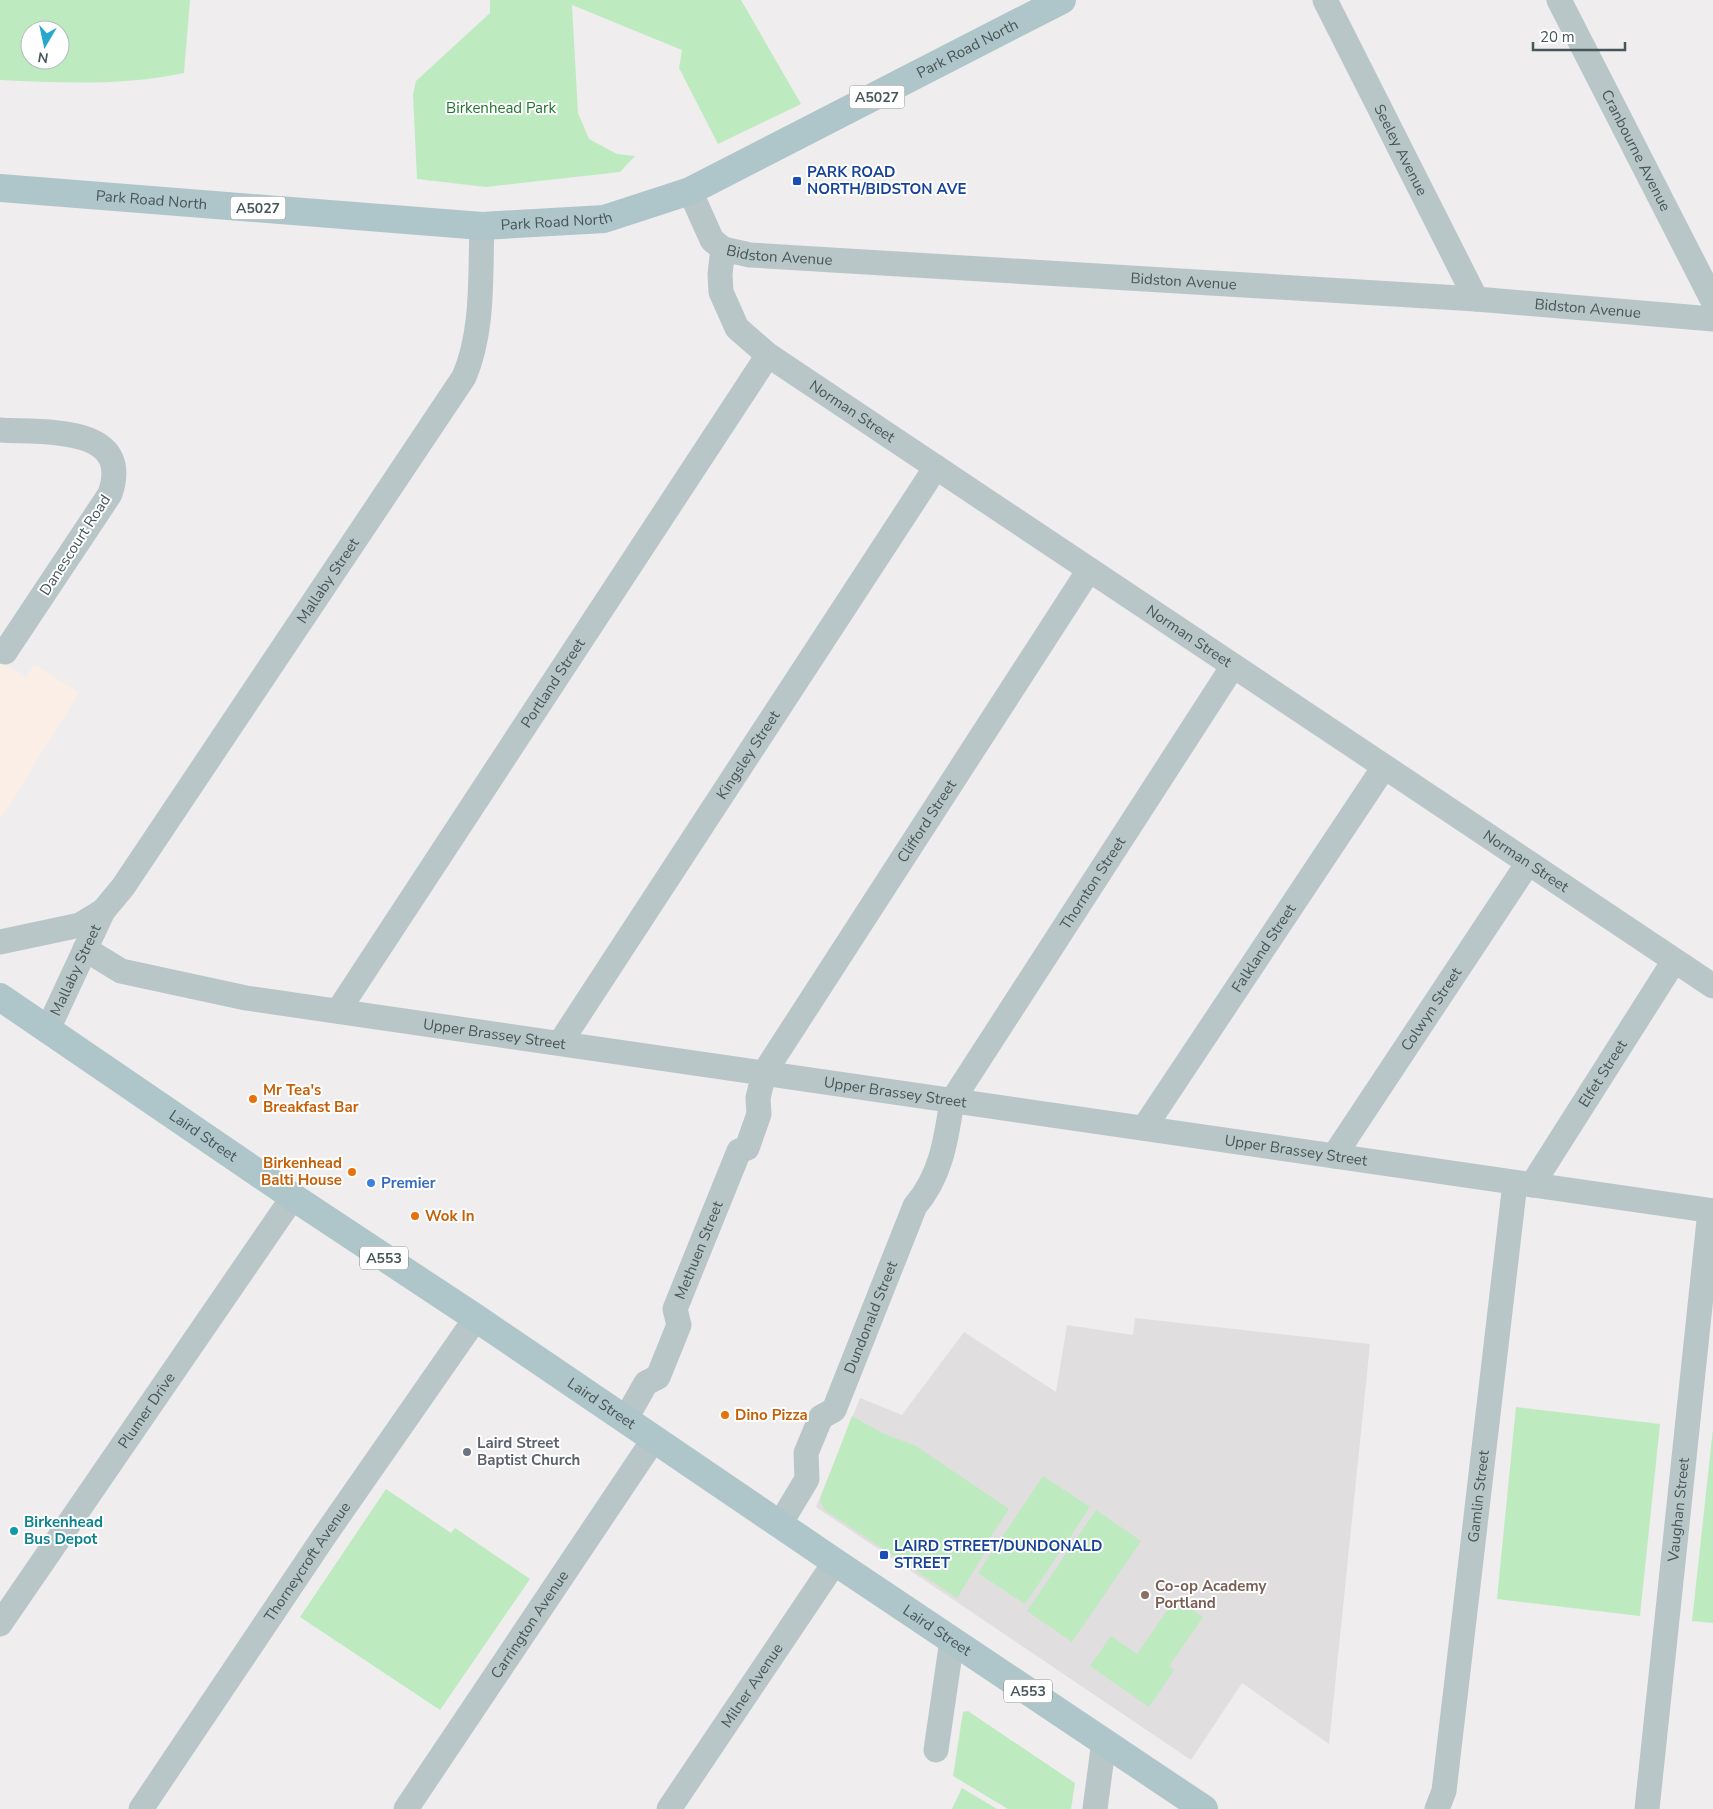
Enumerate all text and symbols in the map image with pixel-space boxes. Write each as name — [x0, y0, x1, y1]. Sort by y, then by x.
street label: Park Road North — [913, 14, 1022, 83]
north arrow — [20, 20, 70, 70]
scale bar — [1533, 20, 1626, 52]
text: 20 m — [1540, 27, 1575, 47]
text: N — [36, 47, 50, 68]
road number: A5027 — [850, 85, 904, 108]
street label: Cranbourne Avenue — [1596, 86, 1675, 215]
park label: Birkenhead Park — [446, 98, 556, 118]
street label: Seeley Avenue — [1369, 101, 1432, 199]
place label: PARK ROAD NORTH/BIDSTON AVE — [807, 162, 966, 199]
marker: PARK ROAD NORTH/BIDSTON AVE — [791, 175, 803, 187]
street label: Park Road North — [95, 186, 208, 214]
road number: A5027 — [230, 197, 286, 220]
street label: Park Road North — [500, 207, 615, 235]
street label: Bidston Avenue — [725, 240, 833, 270]
street label: Bidston Avenue — [1130, 268, 1237, 294]
street label: Bidston Avenue — [1534, 294, 1642, 323]
street label: Norman Street — [806, 375, 900, 447]
street label: Danescourt Road — [35, 491, 115, 599]
street label: Mallaby Street — [292, 533, 364, 627]
street label: Norman Street — [1142, 600, 1236, 672]
street label: Portland Street — [516, 634, 590, 732]
street label: Kingsley Street — [712, 706, 785, 803]
street label: Clifford Street — [892, 775, 961, 867]
street label: Norman Street — [1479, 825, 1573, 897]
street label: Thornton Street — [1055, 832, 1130, 933]
street label: Falkland Street — [1227, 899, 1301, 996]
street label: Mallaby Street — [46, 920, 106, 1019]
street label: Colwyn Street — [1396, 963, 1466, 1055]
street label: Upper Brassey Street — [422, 1014, 568, 1054]
street label: Elfet Street — [1574, 1035, 1632, 1111]
street label: Upper Brassey Street — [822, 1072, 968, 1113]
place label: Mr Tea's Breakfast Bar — [263, 1080, 359, 1117]
marker: Mr Tea's Breakfast Bar — [247, 1093, 259, 1105]
street label: Laird Street — [165, 1105, 242, 1166]
street label: Upper Brassey Street — [1223, 1130, 1369, 1171]
place label: Birkenhead Balti House — [261, 1153, 342, 1190]
marker: Birkenhead Balti House — [346, 1166, 358, 1178]
place label: Premier — [381, 1173, 436, 1193]
marker: Premier — [365, 1177, 377, 1189]
street label: Methuen Street — [670, 1197, 728, 1302]
place label: Wok In — [425, 1206, 474, 1226]
marker: Wok In — [409, 1210, 421, 1222]
road number: A553 — [360, 1246, 408, 1270]
street label: Dundonald Street — [839, 1257, 902, 1377]
street label: Plumer Drive — [113, 1368, 180, 1452]
street label: Laird Street — [564, 1373, 640, 1434]
place label: Dino Pizza — [735, 1405, 808, 1425]
marker: Dino Pizza — [719, 1409, 731, 1421]
place label: Laird Street Baptist Church — [477, 1433, 580, 1470]
marker: Laird Street Baptist Church — [461, 1446, 473, 1458]
street label: Gamlin Street — [1463, 1448, 1494, 1544]
street label: Vaughan Street — [1663, 1456, 1694, 1564]
street label: Thorneycroft Avenue — [260, 1498, 355, 1626]
place label: Birkenhead Bus Depot — [24, 1512, 103, 1549]
marker: Birkenhead Bus Depot — [8, 1525, 20, 1537]
place label: LAIRD STREET/DUNDONALD STREET — [894, 1536, 1102, 1573]
marker: LAIRD STREET/DUNDONALD STREET — [878, 1549, 890, 1561]
street label: Carrington Avenue — [486, 1567, 573, 1683]
place label: Co-op Academy Portland — [1155, 1576, 1266, 1613]
marker: Co-op Academy Portland — [1139, 1589, 1151, 1601]
street label: Laird Street — [899, 1600, 976, 1661]
street label: Milner Avenue — [717, 1639, 788, 1731]
road number: A553 — [1004, 1680, 1052, 1702]

